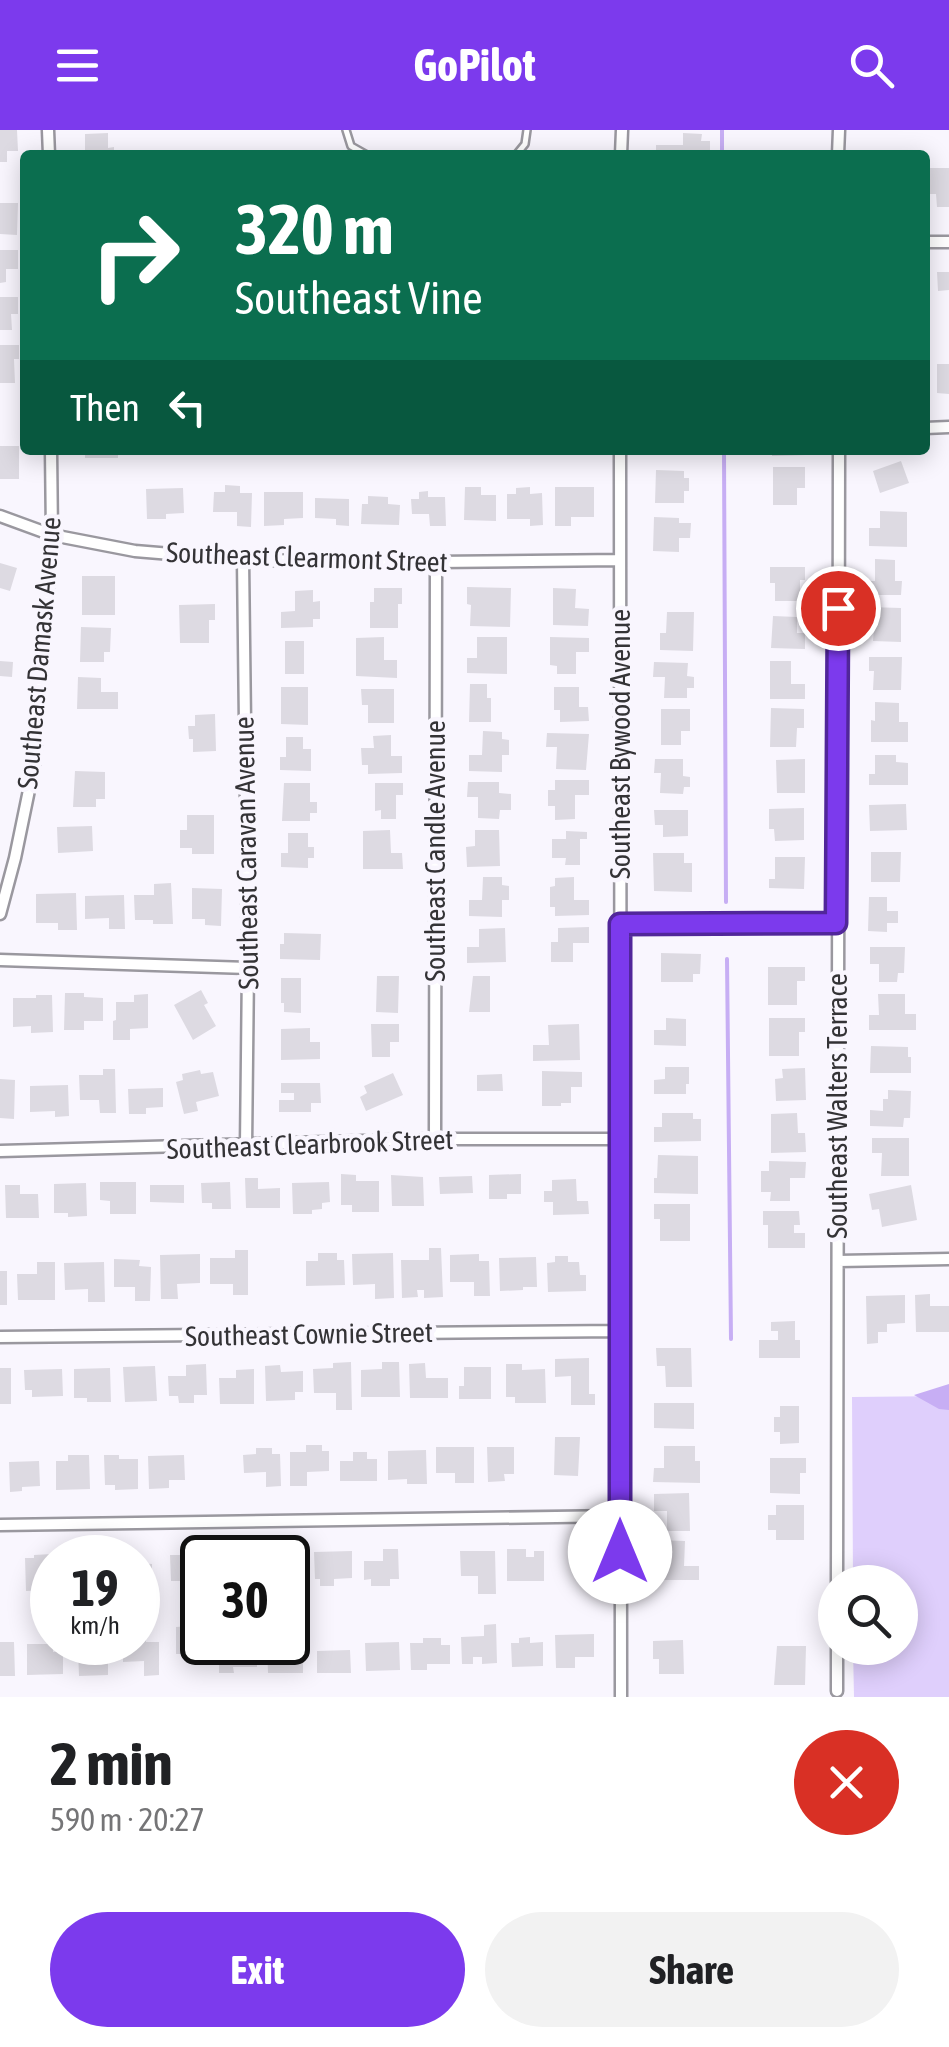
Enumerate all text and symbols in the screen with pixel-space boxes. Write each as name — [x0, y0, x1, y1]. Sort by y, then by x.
icon: menu — [50, 38, 105, 93]
icon: search — [844, 38, 899, 93]
text: GoPilot — [413, 39, 536, 91]
text: 320 m — [235, 189, 394, 269]
icon: right — [70, 190, 200, 320]
text: Southeast Vine — [235, 272, 483, 324]
icon: left — [160, 380, 215, 435]
text: Then — [70, 386, 140, 429]
street label: Southeast Damask Avenue — [11, 516, 67, 790]
street label: Southeast Clearmont Street — [166, 536, 448, 578]
pin — [796, 566, 881, 651]
icon: arrive — [811, 581, 866, 636]
street label: Southeast Bywood Avenue — [604, 609, 636, 879]
street label: Southeast Caravan Avenue — [228, 716, 264, 990]
street label: Southeast Candle Avenue — [419, 720, 451, 982]
street label: Southeast Walters Terrace — [821, 973, 853, 1239]
street label: Southeast Clearbrook Street — [166, 1123, 454, 1165]
street label: Southeast Cownie Street — [185, 1316, 433, 1352]
position arrow — [568, 1500, 672, 1604]
speed limit sign: 30 — [180, 1535, 310, 1665]
text: 19 — [71, 1559, 118, 1617]
map controls — [818, 1565, 918, 1665]
button: search — [818, 1565, 918, 1665]
text: km/h — [70, 1611, 120, 1639]
text: 2 min — [50, 1729, 173, 1798]
button: close — [794, 1730, 899, 1835]
text: 590 m · 20:27 — [50, 1801, 205, 1838]
button: Exit — [50, 1912, 465, 2027]
button: Share — [485, 1912, 899, 2027]

